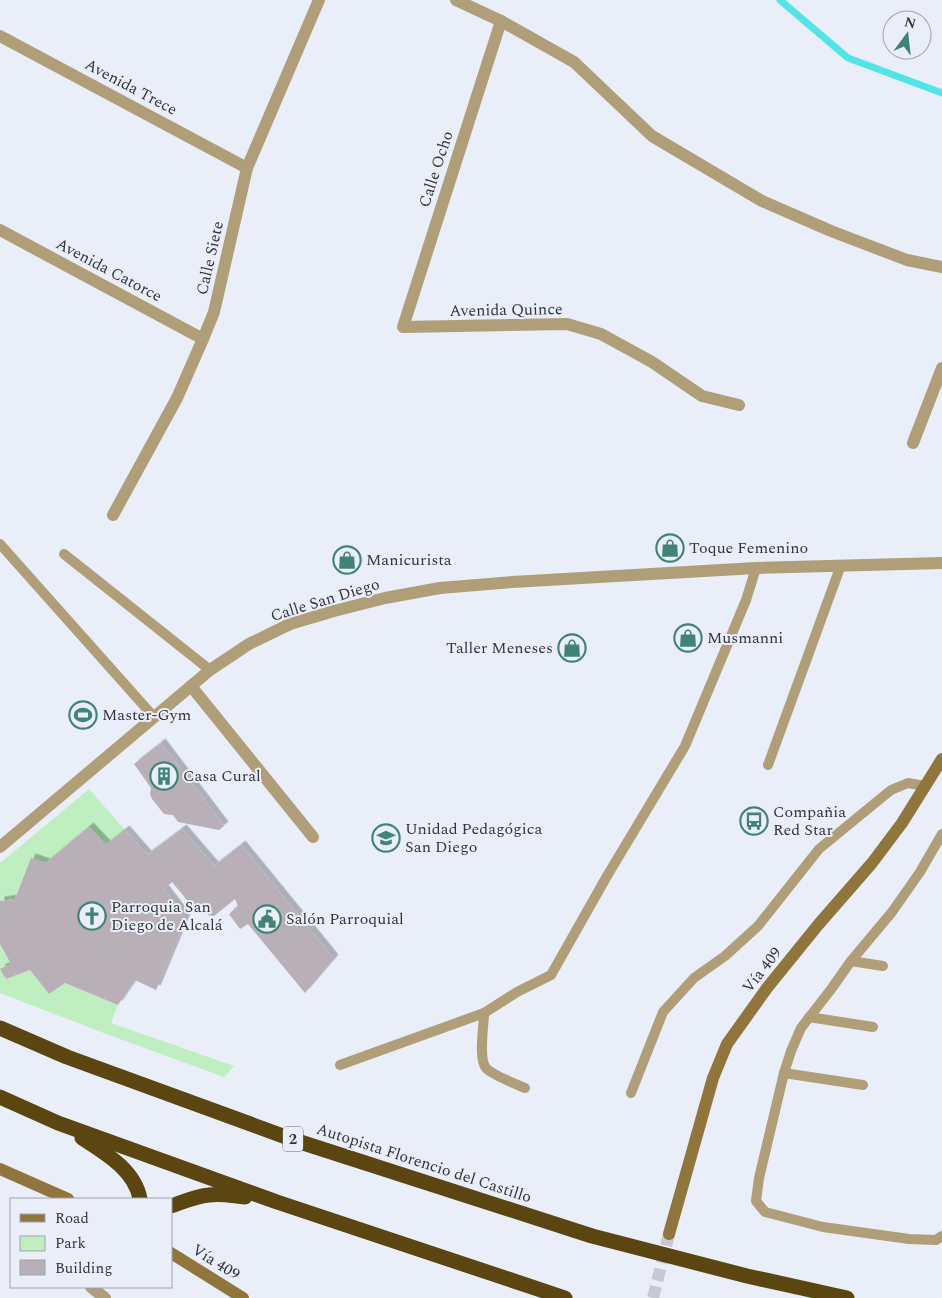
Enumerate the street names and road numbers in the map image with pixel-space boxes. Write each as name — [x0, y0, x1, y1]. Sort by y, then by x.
street label: Avenida Trece — [81, 53, 181, 121]
street label: Calle Ocho — [412, 128, 460, 210]
street label: Calle Siete — [190, 219, 230, 297]
street label: Avenida Catorce — [52, 232, 166, 308]
street label: Avenida Quince — [449, 297, 563, 323]
street label: Calle San Diego — [268, 572, 382, 628]
street label: Vía 409 — [736, 942, 788, 998]
street label: Autopista Florencio del Castillo — [313, 1117, 535, 1209]
road number: 2 — [283, 1126, 303, 1152]
street label: Vía 409 — [187, 1238, 245, 1286]

